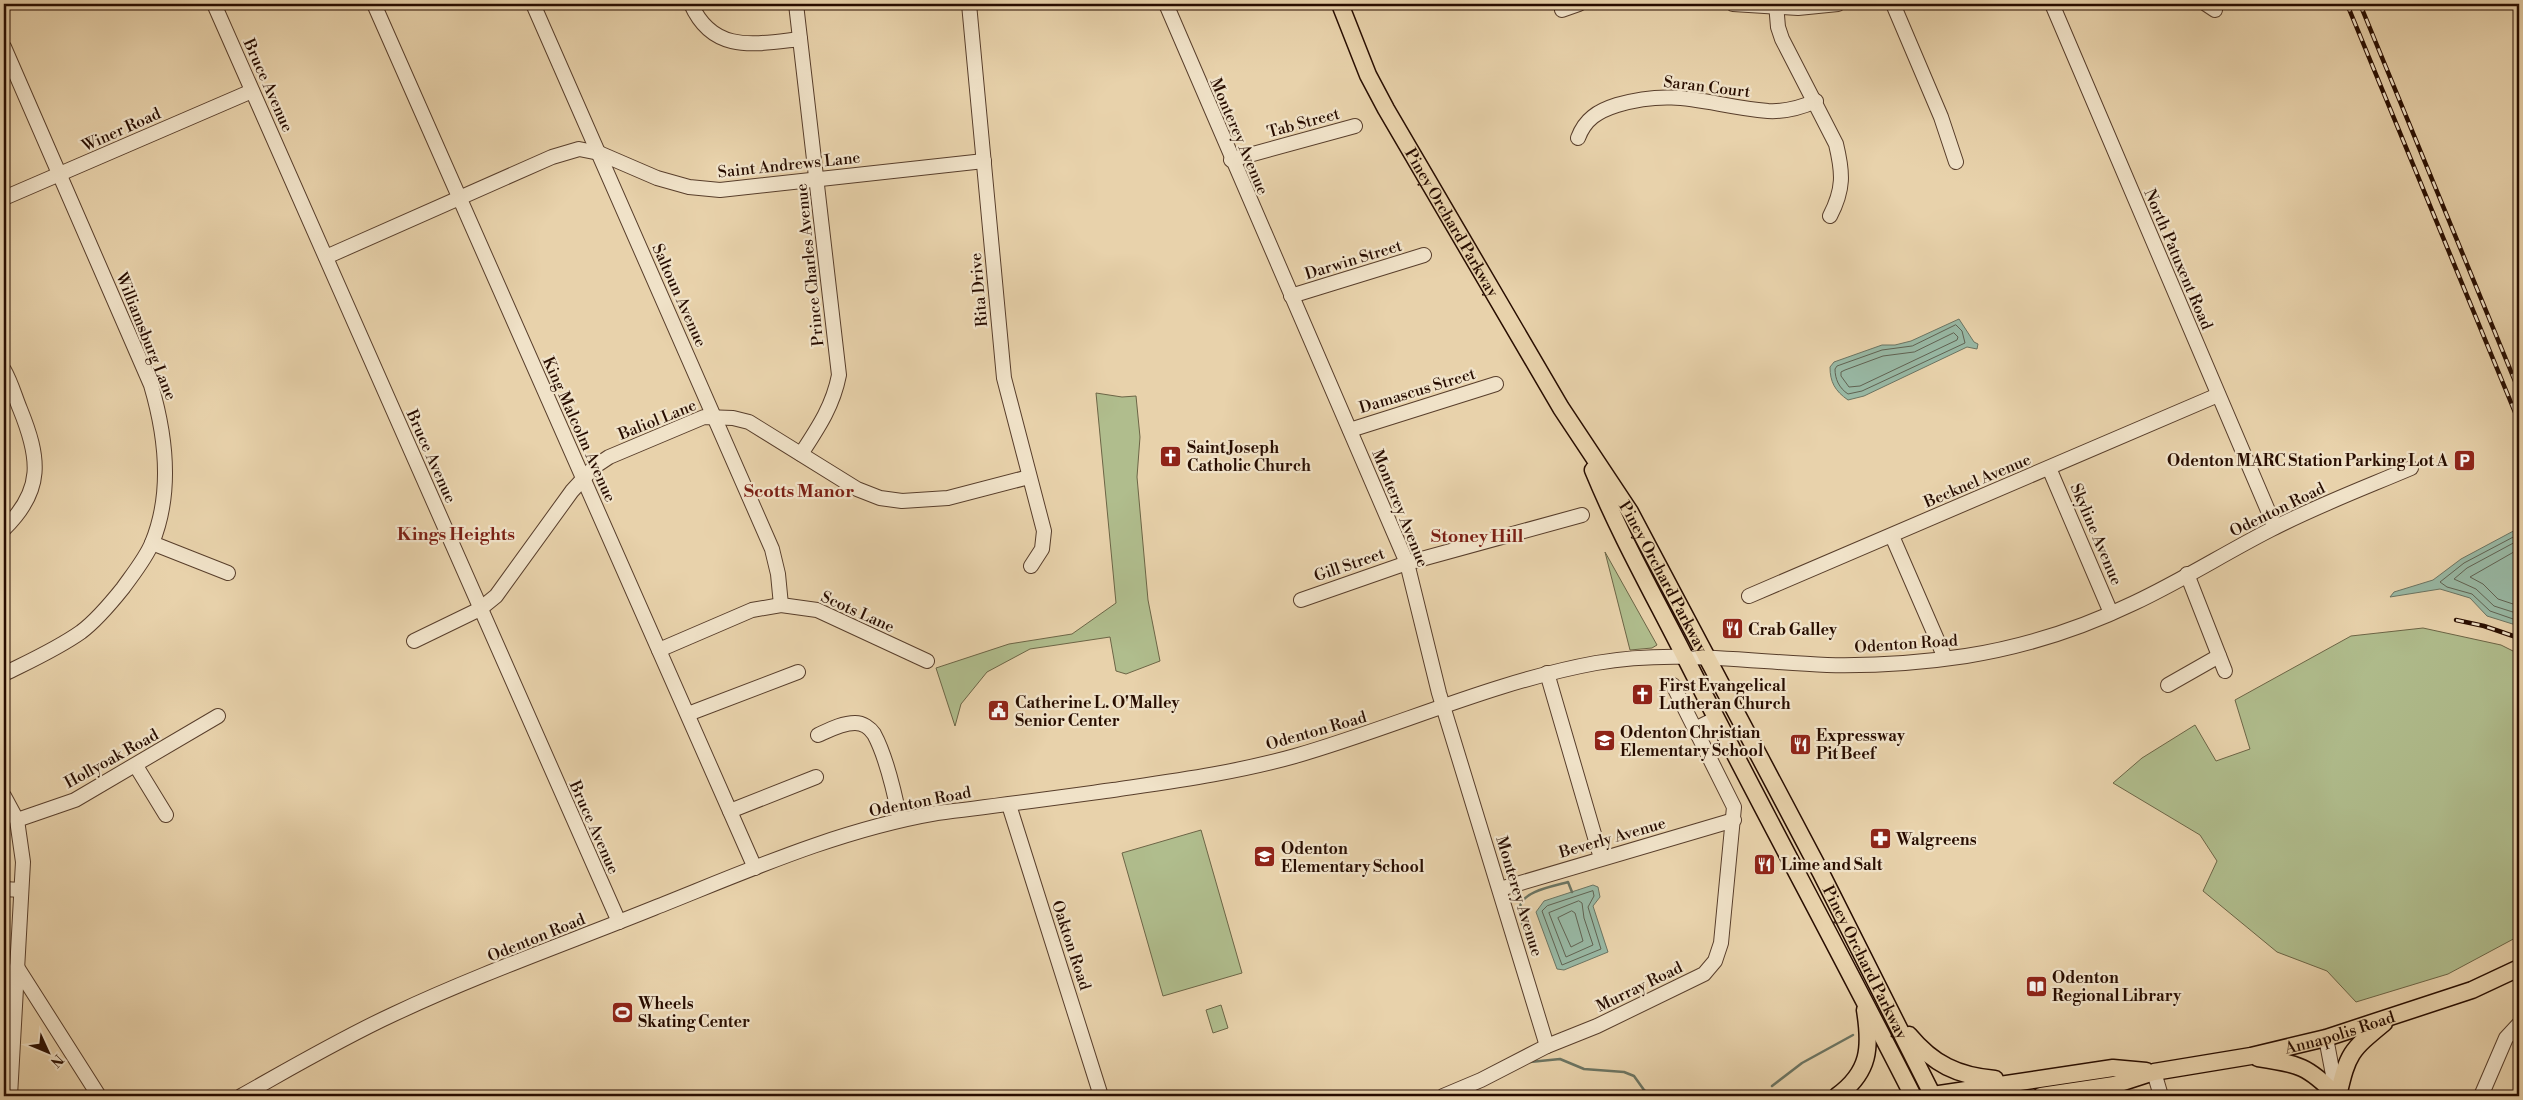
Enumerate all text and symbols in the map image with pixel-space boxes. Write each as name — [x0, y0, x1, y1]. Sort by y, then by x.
street label: Bruce Avenue — [238, 35, 298, 135]
street label: Saran Court — [1662, 72, 1752, 102]
street label: Monterey Avenue — [1205, 75, 1273, 198]
street label: Winer Road — [78, 104, 164, 157]
street label: Tab Street — [1265, 104, 1342, 142]
street label: Piney Orchard Parkway — [1400, 145, 1503, 301]
street label: Saint Andrews Lane — [717, 148, 861, 182]
street label: Prince Charles Avenue — [791, 183, 828, 347]
street label: North Patuxent Road — [2139, 186, 2217, 333]
street label: Darwin Street — [1302, 236, 1405, 284]
street label: Saltoun Avenue — [647, 241, 711, 350]
street label: Rita Drive — [966, 252, 992, 328]
street label: Williamsburg Lane — [111, 269, 181, 403]
street label: King Malcolm Avenue — [538, 354, 620, 505]
street label: Damascus Street — [1357, 364, 1478, 418]
street label: Baliol Lane — [614, 395, 699, 445]
street label: Bruce Avenue — [401, 406, 461, 506]
place label: Saint Joseph Catholic Church — [1187, 438, 1311, 476]
church icon: Saint Joseph Catholic Church — [1159, 444, 1183, 468]
street label: Monterey Avenue — [1367, 447, 1433, 570]
parking icon: Odenton MARC Station Parking Lot A — [2452, 448, 2476, 472]
street label: Becknel Avenue — [1920, 449, 2034, 513]
place label: Odenton MARC Station Parking Lot A — [2167, 451, 2449, 471]
street label: Odenton Road — [2226, 478, 2328, 542]
district label: Scotts Manor — [744, 480, 854, 503]
street label: Skyline Avenue — [2066, 480, 2127, 588]
street label: Piney Orchard Parkway — [1614, 497, 1712, 657]
district label: Kings Heights — [397, 523, 515, 546]
district label: Stoney Hill — [1431, 525, 1523, 548]
street label: Gill Street — [1311, 543, 1388, 586]
street label: Scots Lane — [818, 587, 897, 637]
restaurant icon: Crab Galley — [1720, 617, 1744, 641]
place label: Crab Galley — [1748, 620, 1838, 640]
street label: Odenton Road — [1854, 630, 1958, 658]
place label: First Evangelical Lutheran Church — [1659, 676, 1791, 714]
church icon: First Evangelical Lutheran Church — [1631, 682, 1655, 706]
place label: Catherine L. O'Malley Senior Center — [1015, 693, 1181, 731]
public building icon: Catherine L. O'Malley Senior Center — [987, 699, 1011, 723]
street label: Odenton Road — [1264, 707, 1369, 755]
place label: Odenton Christian Elementary School — [1620, 723, 1764, 761]
street label: Hollyoak Road — [61, 725, 162, 793]
place label: Expressway Pit Beef — [1816, 726, 1906, 764]
school or university icon: Odenton Christian Elementary School — [1592, 729, 1616, 753]
restaurant icon: Expressway Pit Beef — [1788, 732, 1812, 756]
street label: Bruce Avenue — [564, 777, 624, 877]
street label: Odenton Road — [867, 782, 973, 822]
street label: Beverly Avenue — [1556, 813, 1668, 863]
pharmacy icon: Walgreens — [1868, 827, 1892, 851]
place label: Walgreens — [1895, 830, 1977, 850]
street label: Monterey Avenue — [1491, 834, 1547, 959]
place label: Odenton Elementary School — [1281, 839, 1425, 877]
school or university icon: Odenton Elementary School — [1253, 845, 1277, 869]
restaurant icon: Lime and Salt — [1753, 852, 1777, 876]
place label: Lime and Salt — [1781, 855, 1883, 875]
street label: Piney Orchard Parkway — [1818, 882, 1912, 1043]
street label: Oakton Road — [1047, 898, 1095, 993]
street label: Odenton Road — [485, 909, 588, 967]
street label: Murray Road — [1593, 957, 1686, 1016]
place label: Odenton Regional Library — [2052, 968, 2182, 1006]
library icon: Odenton Regional Library — [2024, 974, 2048, 998]
place label: Wheels Skating Center — [637, 994, 750, 1032]
sports icon: Wheels Skating Center — [610, 1000, 634, 1024]
street label: Annapolis Road — [2282, 1007, 2397, 1059]
north arrow — [22, 1028, 72, 1078]
text: N — [46, 1050, 67, 1071]

